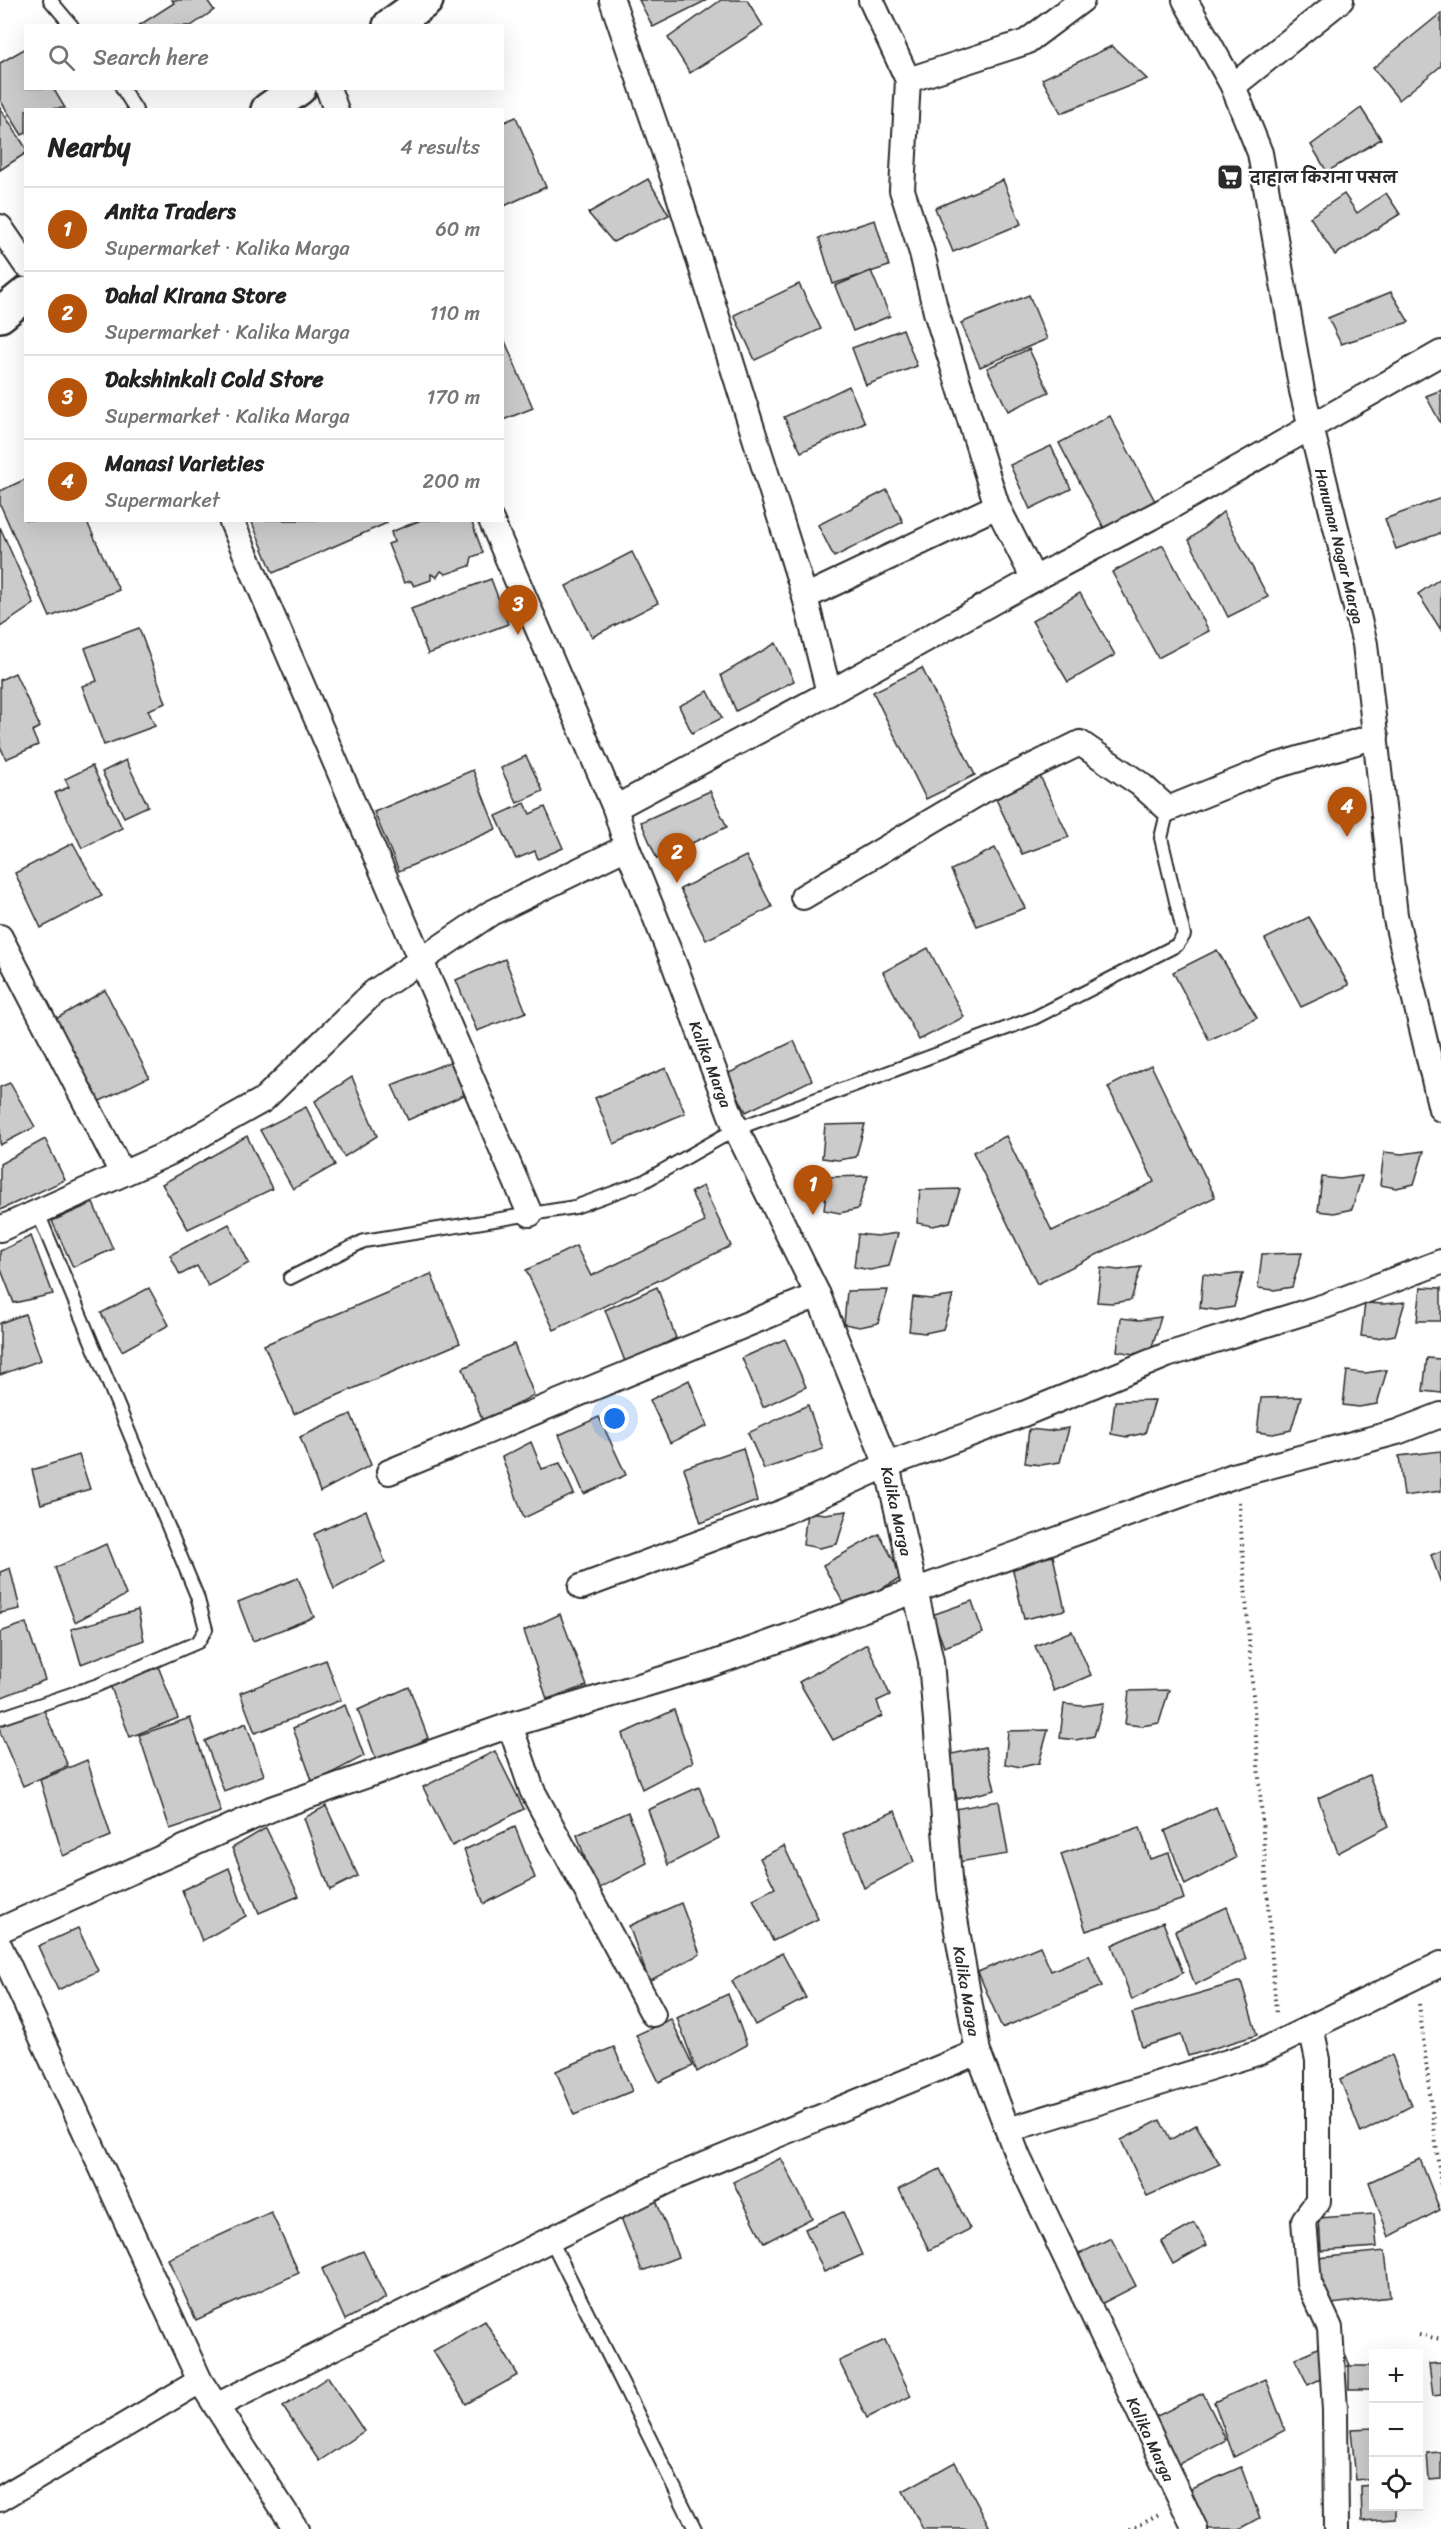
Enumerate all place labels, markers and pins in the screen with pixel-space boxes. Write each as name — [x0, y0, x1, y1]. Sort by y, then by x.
supermarket icon: दाहाल किराना पसल — [1215, 162, 1245, 192]
place label: दाहाल किराना पसल — [1248, 163, 1399, 192]
pin: 3 — [498, 586, 538, 635]
pin: 4 — [1328, 788, 1366, 837]
pin: 2 — [658, 834, 696, 883]
pin: 1 — [794, 1166, 832, 1215]

